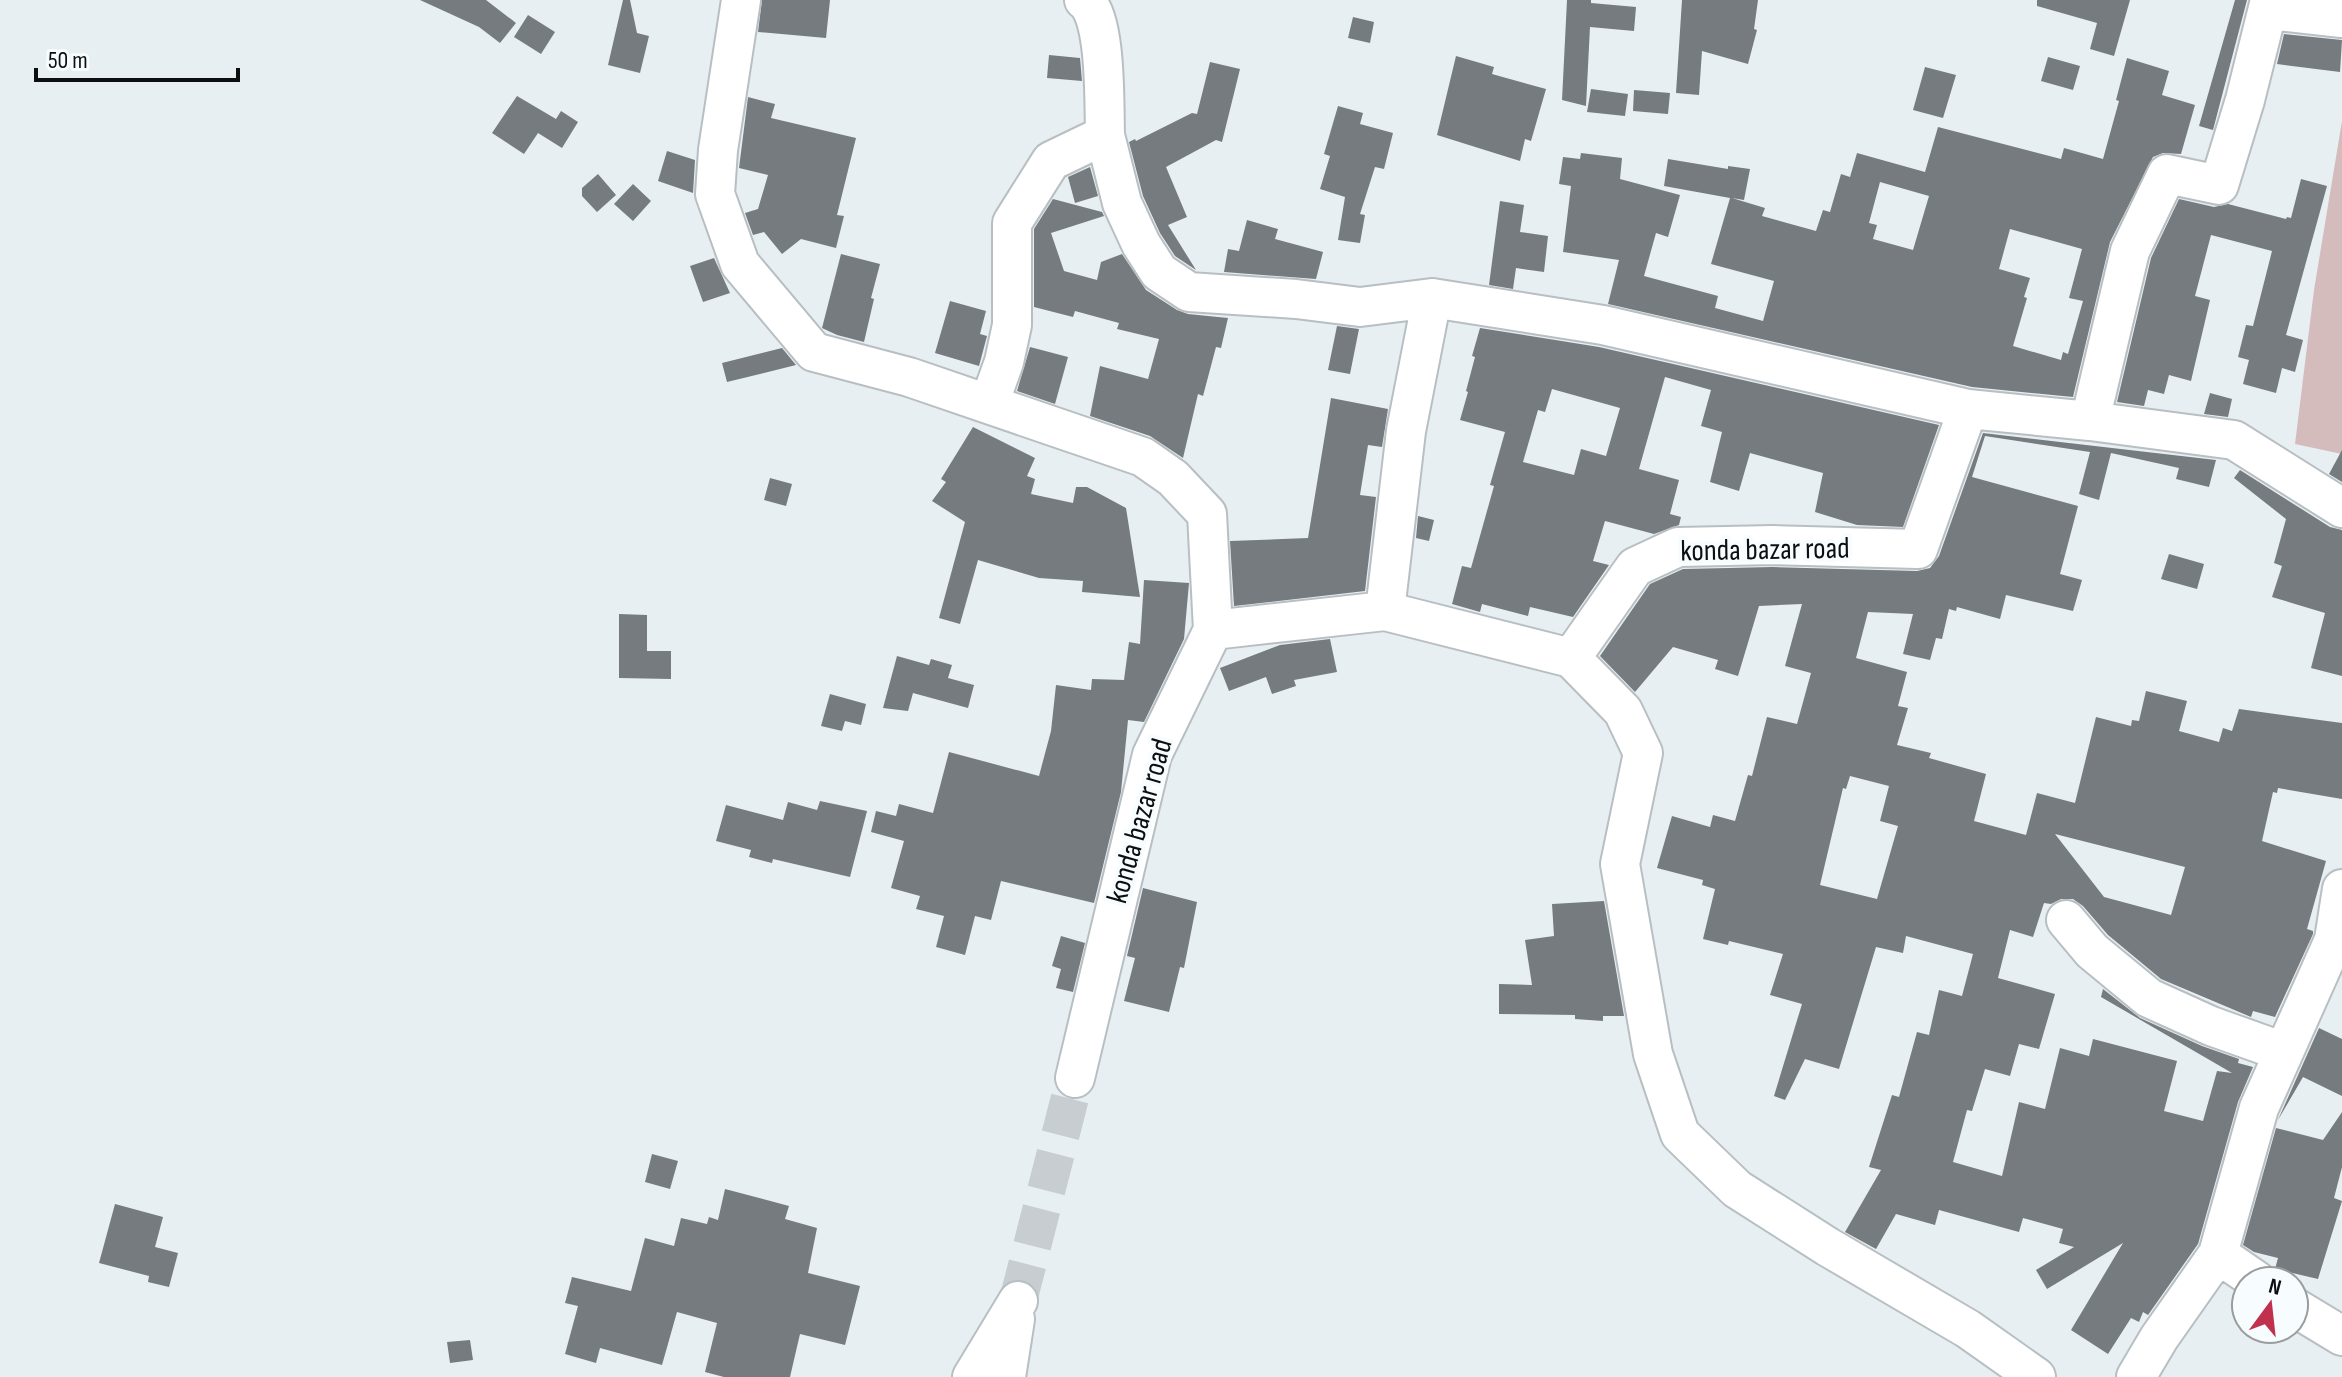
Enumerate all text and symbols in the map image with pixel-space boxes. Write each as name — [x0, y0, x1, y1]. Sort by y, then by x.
scale bar — [36, 32, 238, 82]
text: 50 m — [48, 46, 88, 75]
street label: konda bazar road — [1680, 531, 1850, 569]
street label: konda bazar road — [1099, 735, 1181, 907]
north arrow — [2230, 1265, 2310, 1345]
text: N — [2266, 1273, 2284, 1302]

